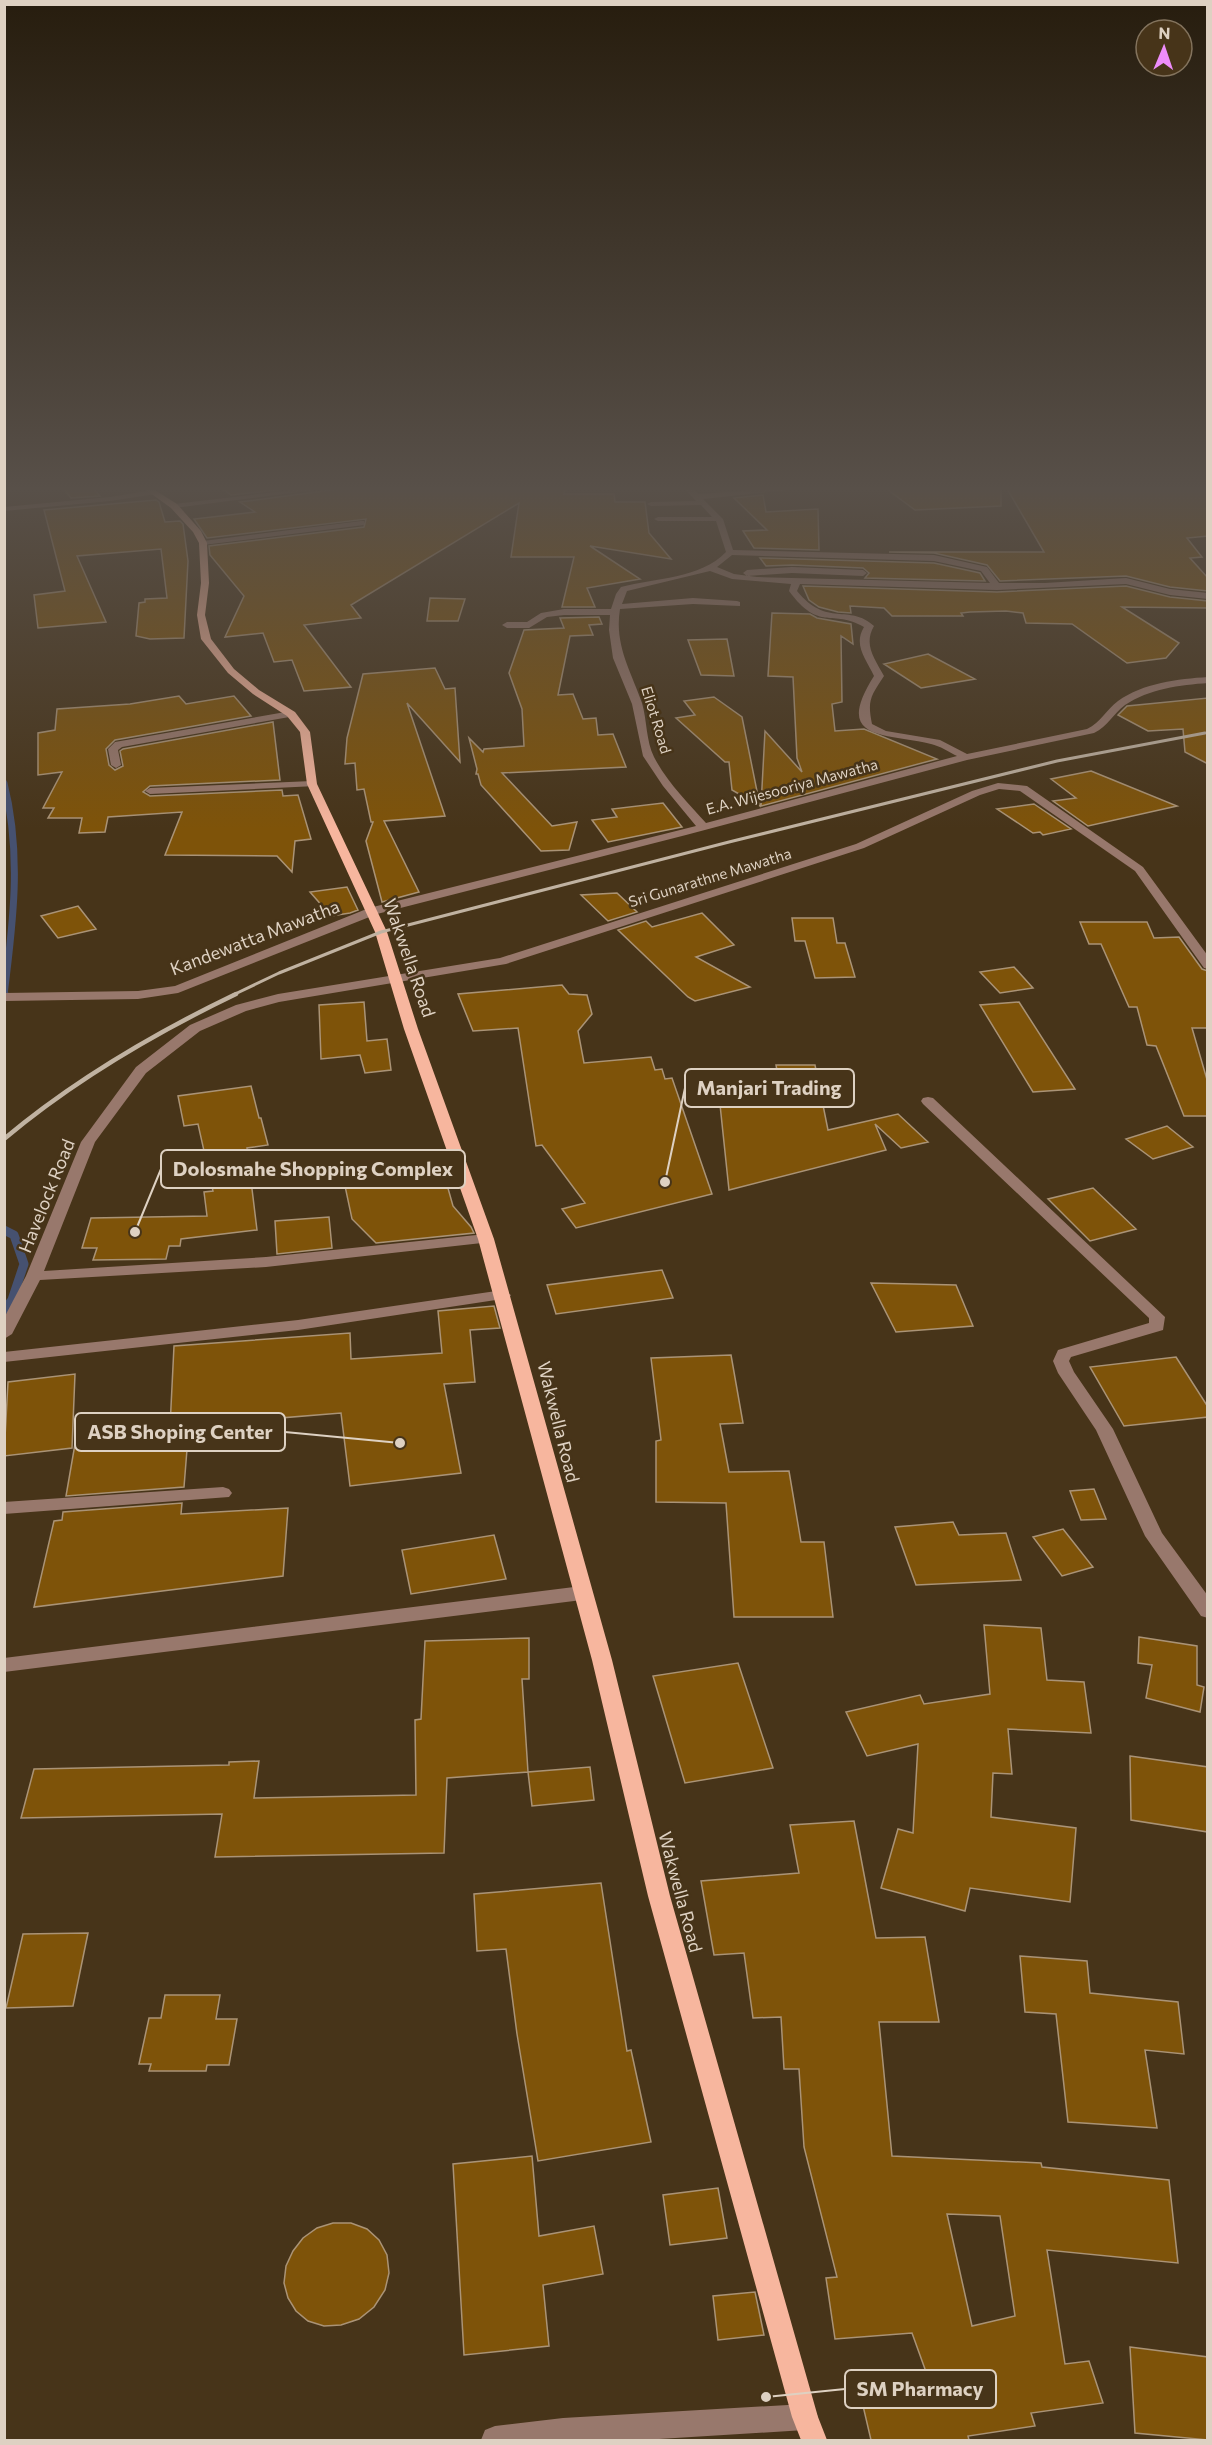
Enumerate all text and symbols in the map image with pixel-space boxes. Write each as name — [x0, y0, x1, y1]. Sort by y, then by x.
north arrow — [1134, 18, 1194, 78]
text: N — [1158, 23, 1171, 42]
street label: Eliot Road — [638, 684, 676, 756]
street label: E.A. Wijesooriya Mawatha — [704, 754, 880, 818]
street label: Sri Gunarathne Mawatha — [626, 844, 793, 910]
street label: Kandewatta Mawatha — [167, 895, 342, 980]
street label: Wakwella Road — [379, 895, 441, 1020]
callout: Manjari Trading — [685, 1069, 854, 1107]
text: Manjari Trading — [697, 1075, 842, 1099]
street label: Havelock Road — [13, 1136, 79, 1256]
callout: Dolosmahe Shopping Complex — [161, 1150, 465, 1188]
text: Dolosmahe Shopping Complex — [173, 1156, 454, 1180]
street label: Wakwella Road — [533, 1359, 585, 1485]
callout: ASB Shoping Center — [75, 1413, 285, 1451]
text: ASB Shoping Center — [87, 1419, 273, 1443]
street label: Wakwella Road — [654, 1829, 708, 1955]
callout: SM Pharmacy — [845, 2370, 996, 2408]
text: SM Pharmacy — [856, 2376, 984, 2400]

